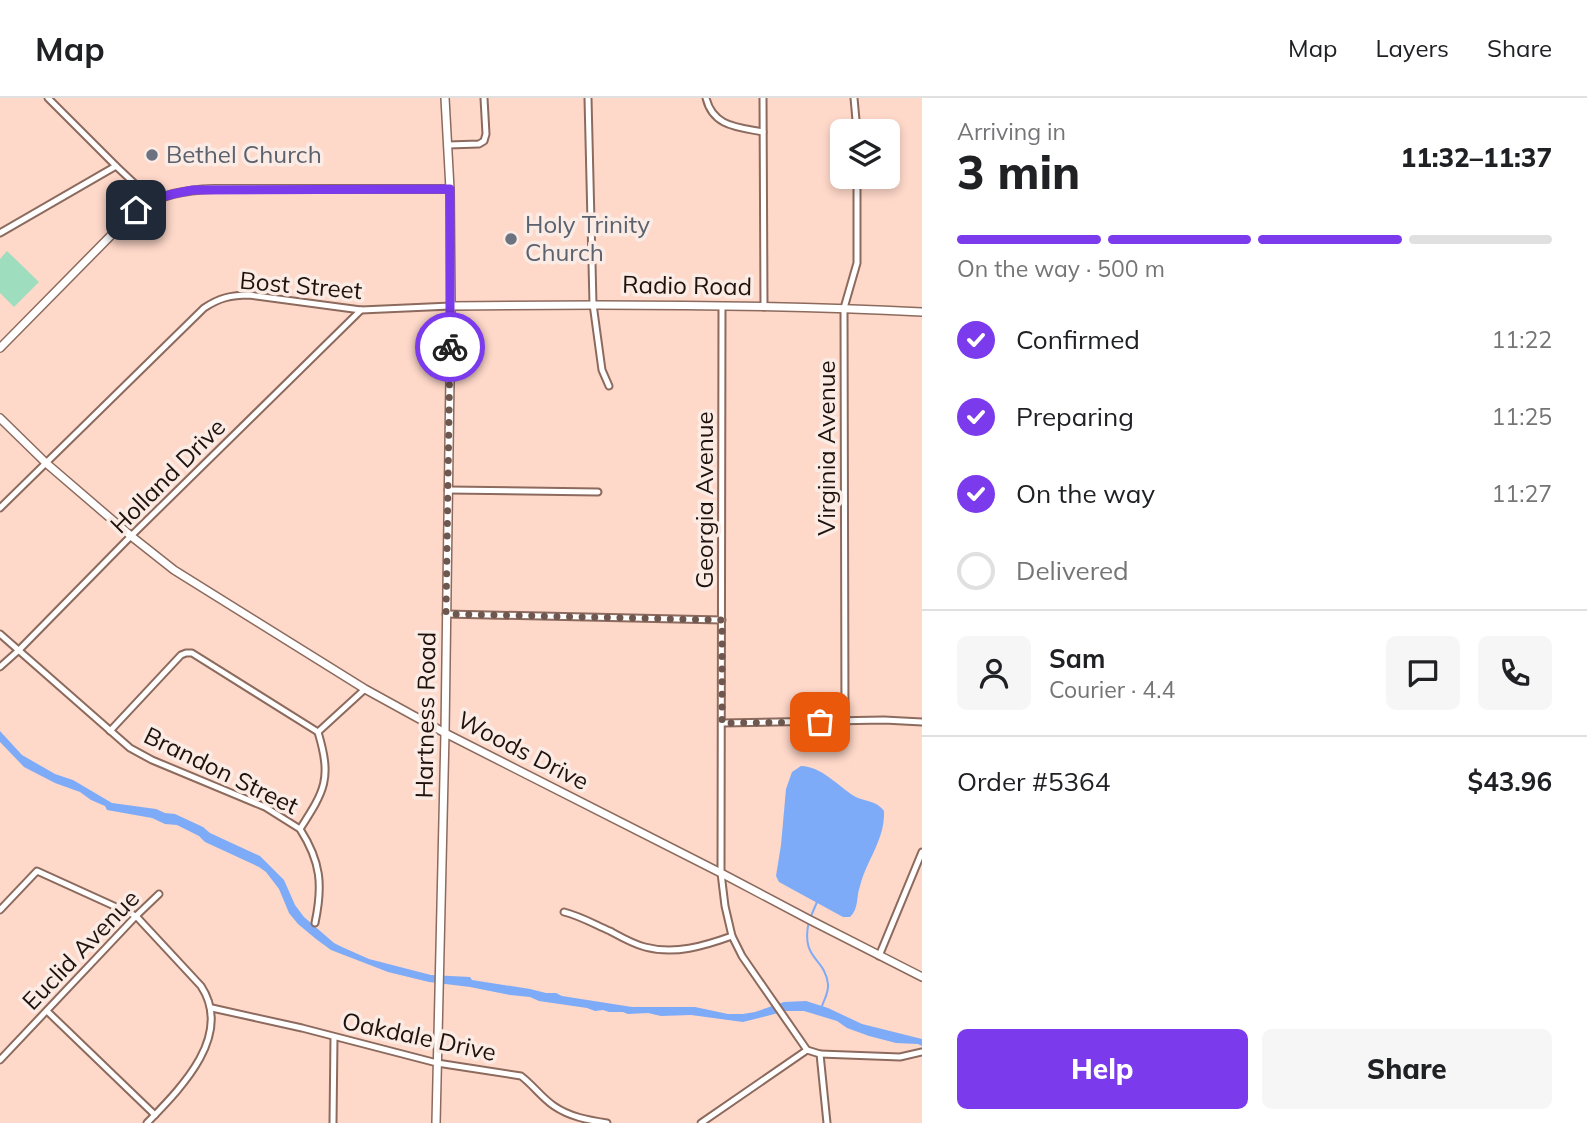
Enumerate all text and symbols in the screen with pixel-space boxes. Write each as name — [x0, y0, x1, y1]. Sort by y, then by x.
text: Map — [35, 28, 105, 69]
text: Map — [1288, 33, 1337, 63]
text: Layers — [1375, 33, 1449, 63]
text: Share — [1487, 33, 1552, 63]
text: Arriving in — [957, 117, 1066, 146]
map controls — [830, 119, 900, 189]
button: layers — [830, 119, 900, 189]
place label: Bethel Church — [166, 139, 322, 169]
text: 11:32–11:37 — [1401, 141, 1552, 174]
text: 3 min — [957, 143, 1080, 201]
marker: Bethel Church — [144, 147, 160, 163]
pin — [106, 180, 166, 240]
icon: home — [117, 191, 155, 229]
place label: Holy Trinity Church — [525, 209, 650, 267]
marker: Holy Trinity Church — [503, 231, 519, 247]
text: On the way · 500 m — [957, 254, 1165, 283]
street label: Bost Street — [239, 265, 364, 305]
street label: Radio Road — [622, 269, 752, 301]
courier — [415, 312, 485, 382]
icon: check — [957, 321, 995, 359]
text: Confirmed — [1016, 323, 1140, 356]
text: 11:22 — [1492, 325, 1552, 354]
icon: bike — [431, 328, 469, 366]
street label: Virginia Avenue — [811, 360, 841, 536]
icon: check — [957, 398, 995, 436]
text: Preparing — [1016, 400, 1134, 433]
text: 11:25 — [1492, 402, 1552, 431]
street label: Holland Drive — [103, 411, 231, 539]
street label: Georgia Avenue — [689, 411, 719, 589]
icon: check — [957, 475, 995, 513]
text: On the way — [1016, 477, 1155, 510]
text: 11:27 — [1492, 479, 1552, 508]
text: Delivered — [1016, 554, 1129, 587]
street label: Hartness Road — [409, 631, 441, 799]
button: person — [957, 636, 1031, 710]
button: chat — [1386, 636, 1460, 710]
button: phone — [1478, 636, 1552, 710]
text: Sam — [1049, 642, 1105, 675]
text: Courier · 4.4 — [1049, 675, 1175, 704]
pin — [790, 692, 850, 752]
icon: bag — [801, 703, 839, 741]
street label: Woods Drive — [453, 704, 594, 796]
street label: Brandon Street — [139, 720, 304, 820]
text: Order #5364 — [957, 765, 1110, 798]
text: $43.96 — [1468, 765, 1552, 798]
street label: Euclid Avenue — [15, 883, 145, 1016]
street label: Oakdale Drive — [339, 1005, 499, 1067]
button: Help — [957, 1029, 1248, 1109]
button: Share — [1262, 1029, 1552, 1109]

